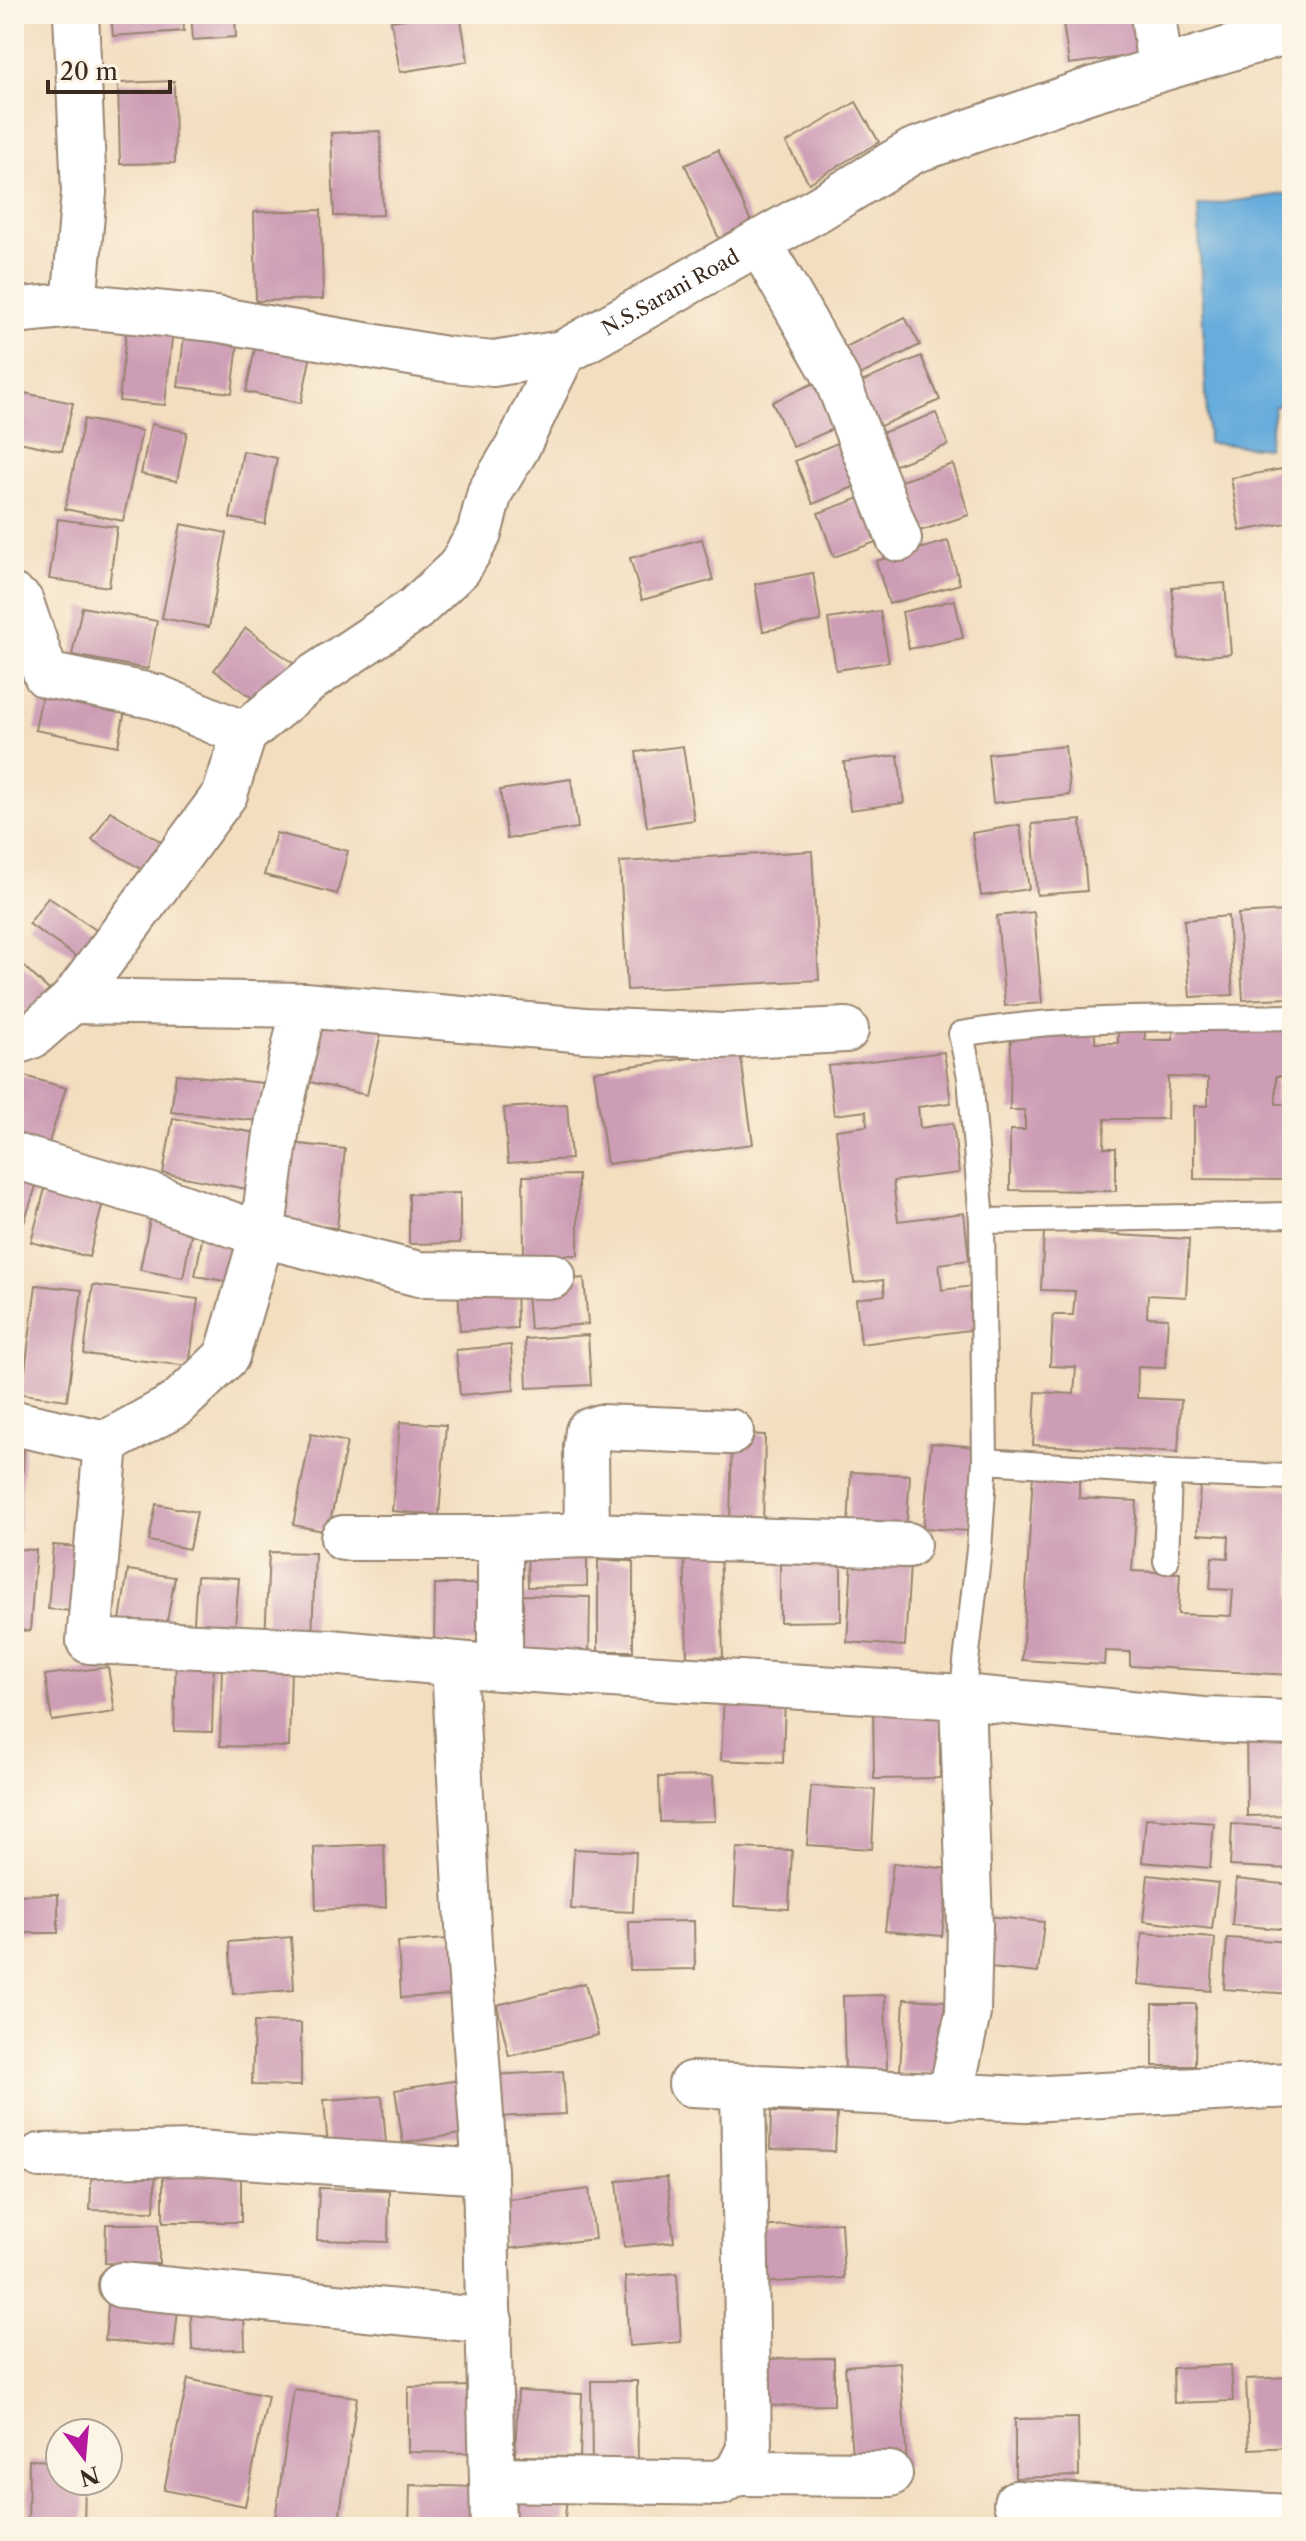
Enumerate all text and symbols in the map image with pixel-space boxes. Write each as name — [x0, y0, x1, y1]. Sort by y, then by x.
scale bar — [48, 44, 170, 94]
text: 20 m — [60, 57, 118, 86]
street label: N.S.Sarani Road — [598, 244, 743, 341]
north arrow — [44, 2417, 124, 2497]
text: N — [76, 2460, 102, 2491]

